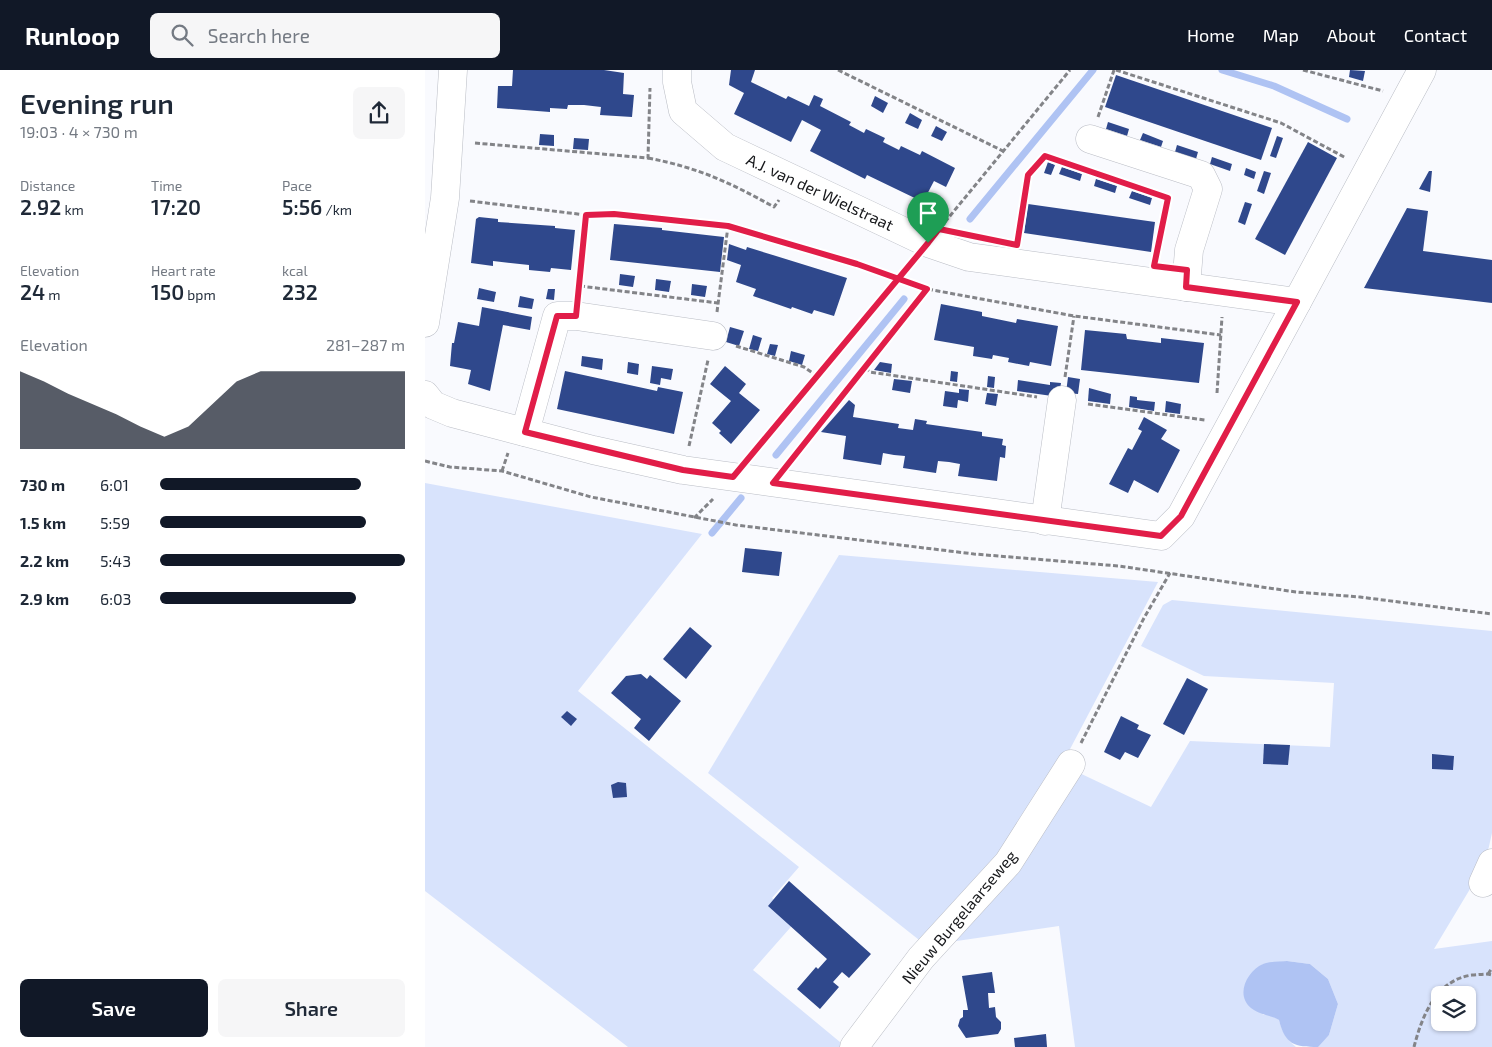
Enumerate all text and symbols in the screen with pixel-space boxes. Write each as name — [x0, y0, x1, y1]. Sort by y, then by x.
search box — [150, 13, 500, 58]
text: Runloop — [25, 21, 120, 50]
icon: search — [168, 21, 196, 49]
text: Search here — [208, 24, 310, 47]
text: Home — [1187, 24, 1235, 46]
text: Map — [1263, 24, 1299, 46]
text: About — [1327, 24, 1376, 46]
text: Contact — [1404, 24, 1467, 46]
text: Evening run — [20, 86, 174, 120]
button: share — [353, 87, 405, 139]
text: 19:03 · 4 × 730 m — [20, 122, 138, 141]
street label: A.J. van der Wielstraat — [744, 149, 897, 234]
text: Distance — [20, 177, 75, 194]
text: Time — [151, 177, 182, 194]
text: Pace — [282, 177, 312, 194]
pin — [907, 192, 949, 243]
text: 2.92 — [20, 194, 61, 219]
text: 17:20 — [151, 194, 201, 219]
text: 5:56 — [282, 194, 322, 219]
icon: arrive — [914, 199, 942, 227]
text: km — [61, 201, 84, 218]
text: /km — [322, 201, 352, 218]
text: Elevation — [20, 262, 79, 279]
text: Heart rate — [151, 262, 216, 279]
text: kcal — [282, 262, 308, 279]
text: 24 — [20, 279, 45, 304]
text: 150 — [151, 279, 184, 304]
text: 232 — [282, 279, 318, 304]
text: m — [45, 286, 61, 303]
text: bpm — [184, 286, 216, 303]
text: Elevation — [20, 335, 88, 354]
text: 281–287 m — [326, 335, 405, 354]
text: 730 m — [20, 475, 65, 494]
text: 6:01 — [100, 475, 129, 494]
text: 1.5 km — [20, 513, 66, 532]
text: 5:59 — [100, 513, 130, 532]
text: 2.2 km — [20, 551, 69, 570]
text: 5:43 — [100, 551, 131, 570]
text: 2.9 km — [20, 589, 69, 608]
text: 6:03 — [100, 589, 131, 608]
street label: Nieuw Burgelaarseweg — [897, 846, 1020, 987]
button: Save — [20, 979, 208, 1037]
button: Share — [218, 979, 405, 1037]
map controls — [1431, 986, 1476, 1031]
button: layers — [1431, 986, 1476, 1031]

